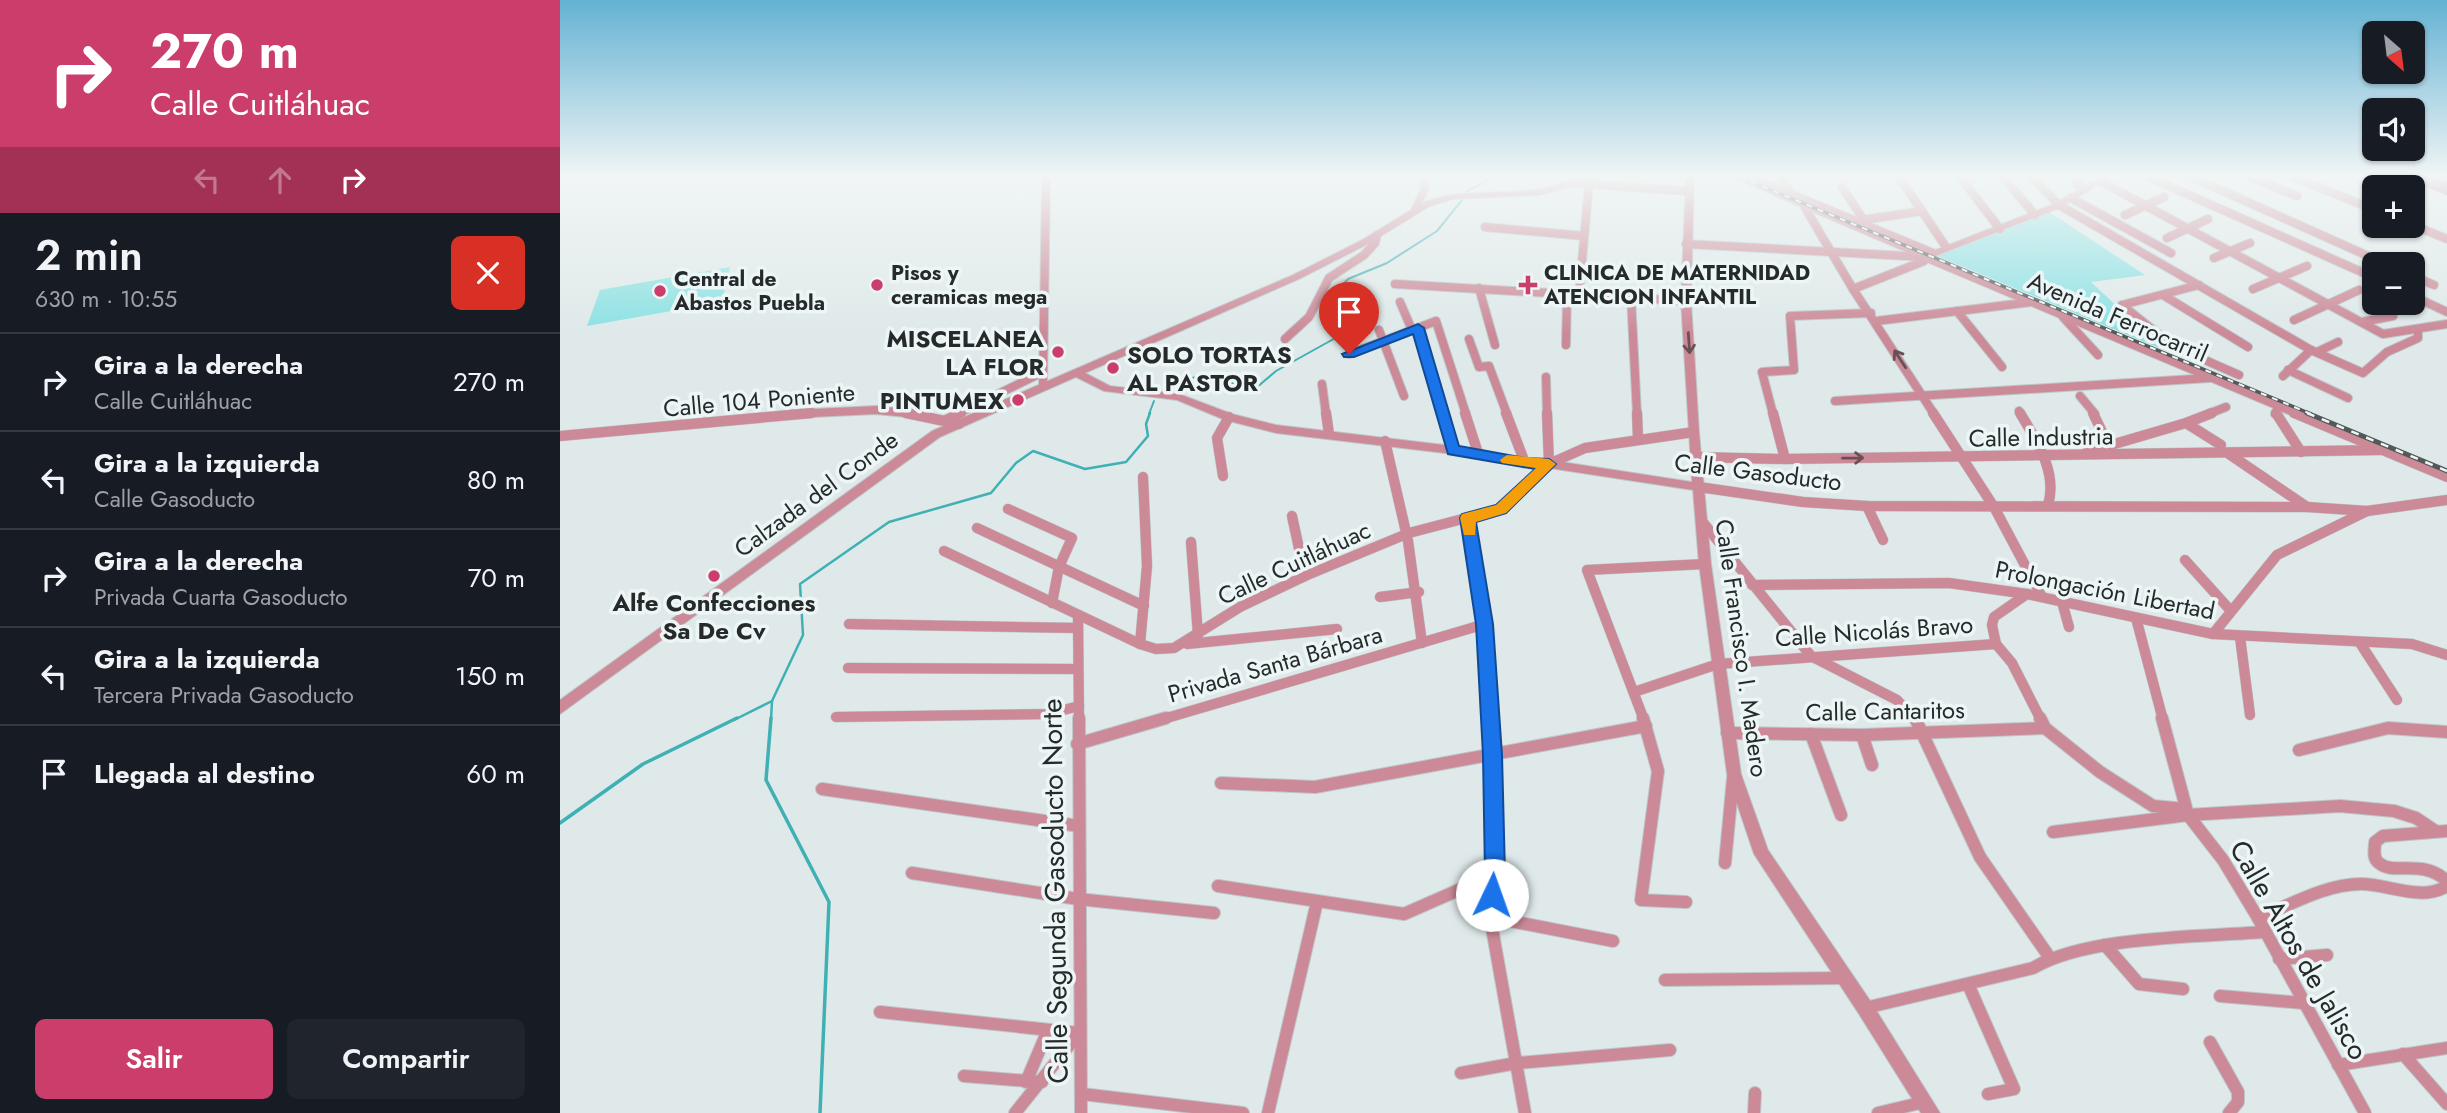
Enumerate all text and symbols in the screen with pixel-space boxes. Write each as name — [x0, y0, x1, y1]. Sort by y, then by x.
text: 270 m — [150, 16, 299, 86]
north arrow — [2362, 21, 2426, 84]
map controls — [2362, 21, 2425, 315]
icon: right — [35, 28, 126, 119]
text: Calle Cuitláhuac — [150, 81, 370, 127]
button: sound — [2362, 98, 2425, 161]
icon: left — [188, 161, 226, 199]
icon: ahead — [261, 161, 299, 199]
icon: right — [334, 161, 372, 199]
button: + — [2362, 175, 2425, 238]
text: 2 min — [35, 225, 143, 286]
button: close — [451, 236, 525, 310]
button: − — [2362, 252, 2425, 315]
place label: Pisos y ceramicas mega — [891, 258, 1047, 312]
place label: CLINICA DE MATERNIDAD ATENCION INFANTIL — [1543, 258, 1810, 312]
street label: Avenida Ferrocarril — [2023, 263, 2213, 371]
place label: Central de Abastos Puebla — [673, 264, 825, 318]
marker: CLINICA DE MATERNIDAD ATENCION INFANTIL — [1518, 275, 1538, 295]
marker: Pisos y ceramicas mega — [869, 277, 885, 293]
text: 630 m · 10:55 — [35, 282, 177, 316]
pin — [1319, 282, 1379, 354]
marker: Central de Abastos Puebla — [652, 283, 668, 299]
icon: arrive — [1330, 293, 1368, 331]
place label: MISCELANEA LA FLOR — [886, 321, 1044, 384]
one-way arrow — [1683, 331, 1696, 354]
place label: SOLO TORTAS AL PASTOR — [1126, 337, 1292, 400]
marker: MISCELANEA LA FLOR — [1050, 344, 1066, 360]
text: Gira a la derecha — [94, 346, 303, 384]
one-way arrow — [1893, 349, 1907, 369]
marker: SOLO TORTAS AL PASTOR — [1105, 360, 1121, 376]
icon: right — [35, 363, 73, 401]
text: 270 m — [453, 363, 525, 401]
street label: Calle 104 Poniente — [662, 374, 856, 426]
place label: PINTUMEX — [880, 383, 1005, 418]
text: Calle Cuitláhuac — [94, 384, 252, 418]
marker: PINTUMEX — [1010, 392, 1026, 408]
street label: Calle Industria — [1968, 418, 2114, 456]
street label: Calzada del Conde — [727, 422, 905, 566]
text: Gira a la izquierda — [94, 444, 320, 482]
street label: Calle Gasoducto — [1672, 444, 1844, 500]
one-way arrow — [1842, 451, 1865, 465]
icon: left — [35, 461, 73, 499]
text: 80 m — [467, 461, 525, 499]
text: Calle Gasoducto — [94, 482, 255, 516]
street label: Calle Cuitláhuac — [1212, 512, 1376, 614]
street label: Calle Francisco I. Madero — [1707, 517, 1777, 779]
text: Gira a la derecha — [94, 542, 303, 580]
street label: Prolongación Libertad — [1992, 552, 2218, 628]
icon: right — [35, 559, 73, 597]
text: 70 m — [468, 559, 525, 597]
marker: Alfe Confecciones Sa De Cv — [706, 568, 722, 584]
text: Privada Cuarta Gasoducto — [94, 580, 348, 614]
place label: Alfe Confecciones Sa De Cv — [611, 585, 816, 648]
street label: Calle Nicolás Bravo — [1774, 607, 1974, 655]
street label: Privada Santa Bárbara — [1164, 617, 1386, 711]
text: Gira a la izquierda — [94, 640, 320, 678]
icon: left — [35, 657, 73, 695]
text: 150 m — [455, 657, 525, 695]
text: Tercera Privada Gasoducto — [94, 678, 354, 712]
street label: Calle Cantaritos — [1805, 692, 1965, 730]
street label: Calle Segunda Gasoducto Norte — [1031, 698, 1079, 1084]
icon: arrive — [35, 755, 73, 793]
text: Llegada al destino — [94, 755, 315, 793]
text: 60 m — [466, 755, 525, 793]
street label: Calle Altos de Jalisco — [2219, 833, 2379, 1067]
position arrow — [1455, 858, 1529, 932]
button: Salir — [35, 1019, 273, 1099]
button: Compartir — [287, 1019, 525, 1099]

